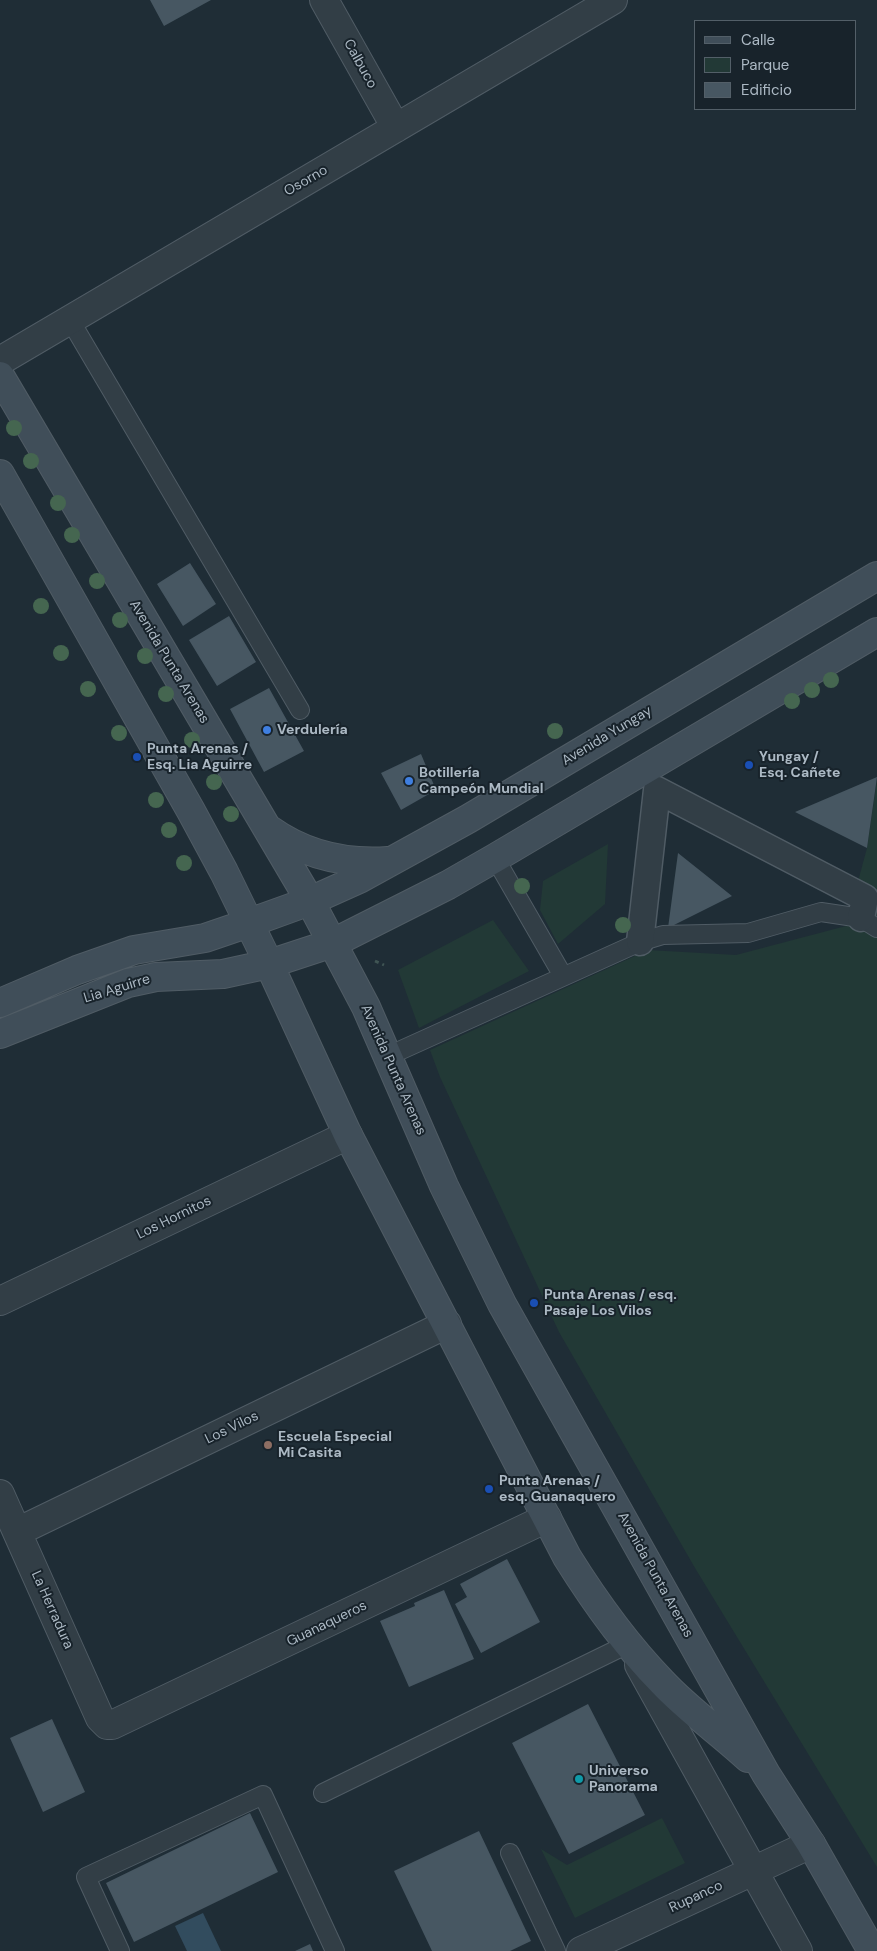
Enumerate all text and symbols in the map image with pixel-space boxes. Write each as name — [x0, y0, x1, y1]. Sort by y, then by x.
legend — [694, 20, 857, 110]
text: Calle — [741, 30, 775, 50]
street label: Calbuco — [340, 36, 380, 92]
text: Parque — [741, 55, 789, 75]
text: Edificio — [741, 80, 792, 100]
street label: Osorno — [281, 162, 331, 200]
street label: Avenida Punta Arenas — [126, 597, 212, 727]
street label: Avenida Yungay — [559, 703, 655, 769]
place label: Verdulería — [277, 722, 348, 738]
marker: Verdulería — [261, 724, 273, 736]
place label: Punta Arenas / Esq. Lia Aguirre — [147, 741, 252, 774]
place label: Yungay / Esq. Cañete — [759, 749, 840, 782]
marker: Punta Arenas / Esq. Lia Aguirre — [131, 751, 143, 763]
marker: Yungay / Esq. Cañete — [743, 759, 755, 771]
place label: Botillería Campeón Mundial — [419, 765, 543, 798]
marker: Botillería Campeón Mundial — [403, 775, 415, 787]
street label: Lia Aguirre — [82, 971, 152, 1007]
street label: Avenida Punta Arenas — [357, 1002, 429, 1138]
street label: Los Hornitos — [134, 1193, 214, 1243]
place label: Punta Arenas / esq. Pasaje Los Vilos — [544, 1287, 677, 1320]
marker: Punta Arenas / esq. Pasaje Los Vilos — [528, 1297, 540, 1309]
street label: Los Vilos — [203, 1408, 261, 1448]
place label: Escuela Especial Mi Casita — [278, 1429, 392, 1461]
marker: Escuela Especial Mi Casita — [262, 1439, 274, 1451]
place label: Punta Arenas / esq. Guanaquero — [499, 1473, 616, 1505]
marker: Punta Arenas / esq. Guanaquero — [483, 1483, 495, 1495]
street label: Avenida Punta Arenas — [613, 1509, 697, 1641]
street label: La Herradura — [27, 1568, 77, 1652]
street label: Guanaqueros — [284, 1597, 370, 1651]
place label: Universo Panorama — [589, 1763, 658, 1795]
marker: Universo Panorama — [573, 1773, 585, 1785]
street label: Rupanco — [667, 1877, 725, 1917]

